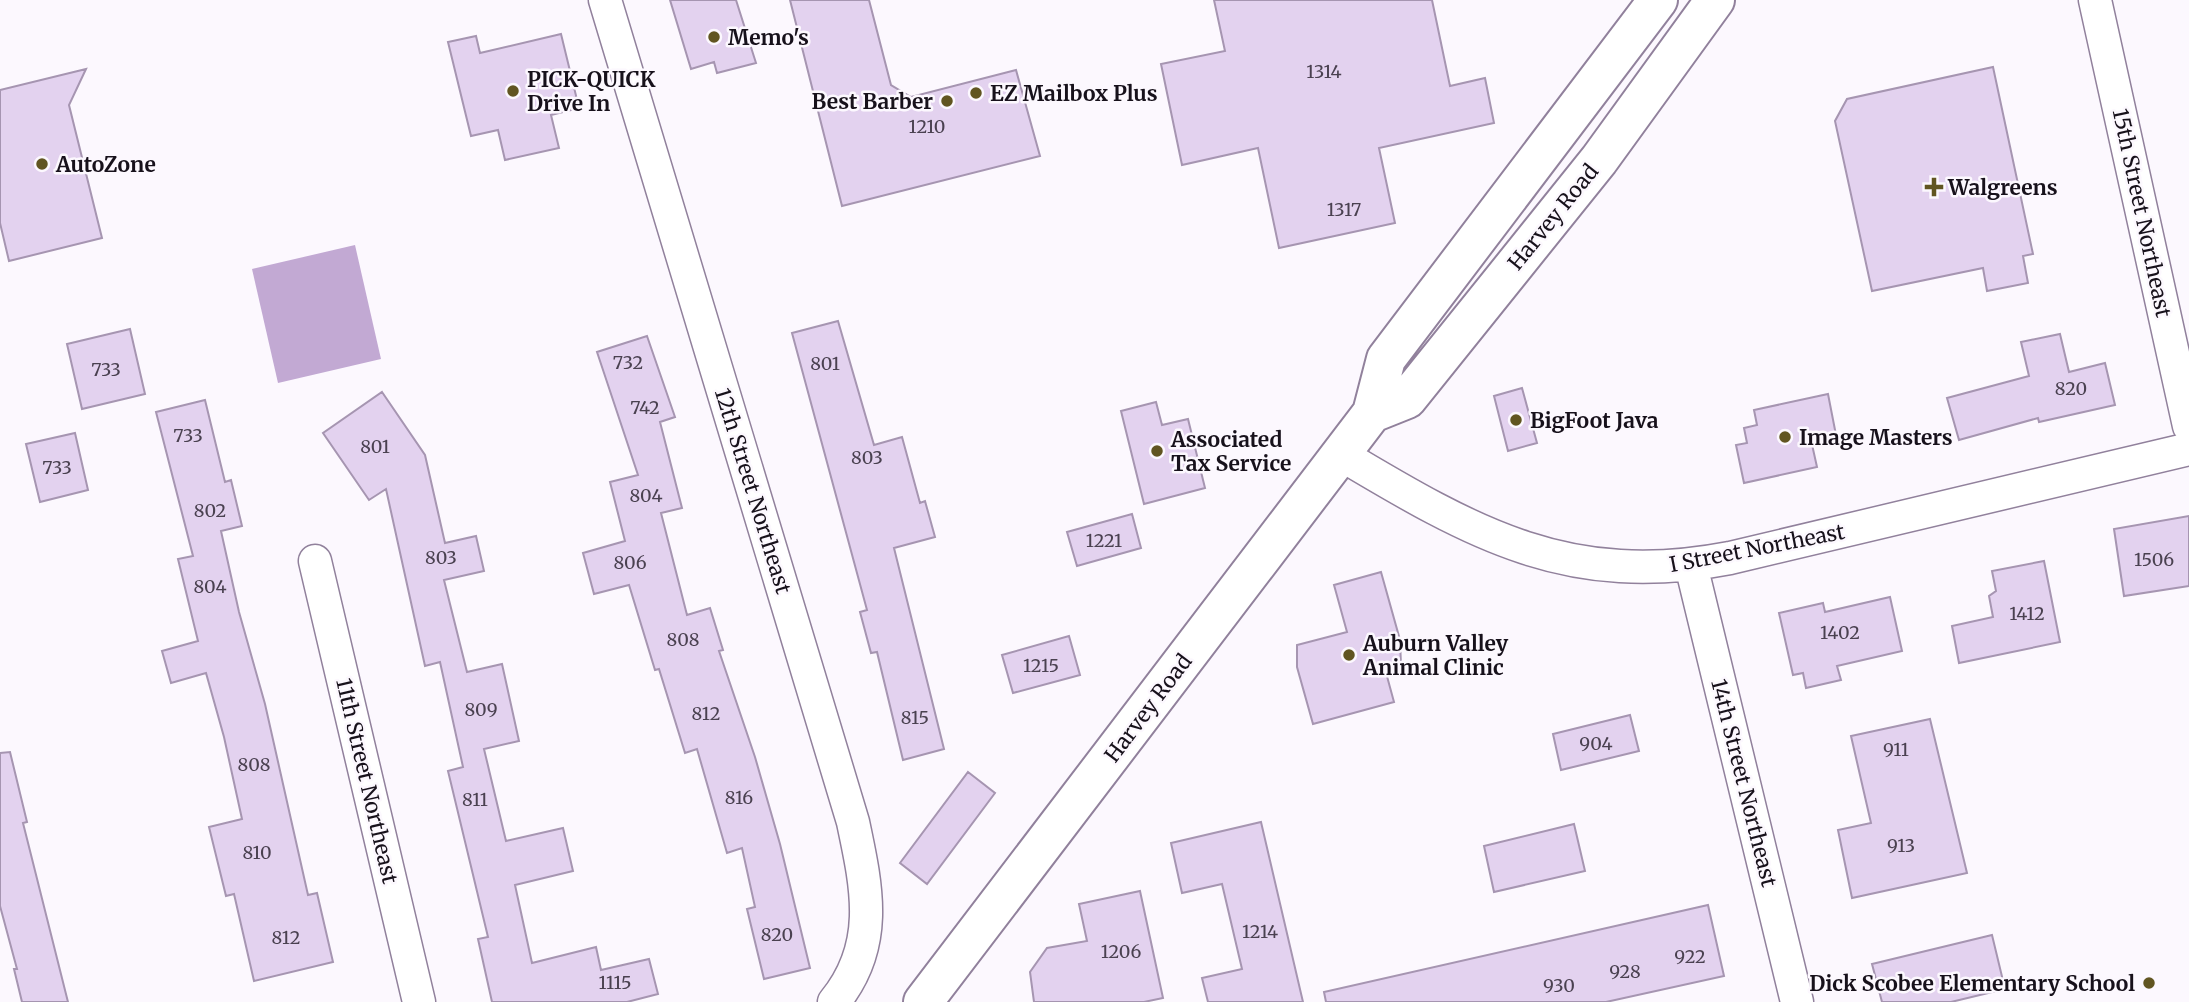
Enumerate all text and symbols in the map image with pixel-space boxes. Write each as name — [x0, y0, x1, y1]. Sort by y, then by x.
place label: Memo's — [728, 24, 809, 51]
marker: Memo's — [706, 29, 722, 45]
house number: 1314 — [1306, 60, 1342, 83]
place label: PICK-QUICK Drive In — [527, 66, 656, 117]
place label: EZ Mailbox Plus — [990, 80, 1158, 107]
marker: PICK-QUICK Drive In — [505, 83, 521, 99]
marker: EZ Mailbox Plus — [968, 85, 984, 101]
place label: Best Barber — [812, 88, 933, 115]
marker: Best Barber — [939, 93, 955, 109]
street label: 15th Street Northeast — [2107, 106, 2177, 320]
house number: 1210 — [909, 115, 945, 138]
place label: AutoZone — [55, 151, 156, 178]
marker: AutoZone — [34, 156, 50, 172]
street label: Harvey Road — [1502, 158, 1604, 276]
place label: Walgreens — [1947, 174, 2058, 201]
marker: Walgreens — [1926, 179, 1942, 195]
house number: 1317 — [1327, 198, 1361, 221]
house number: 732 — [613, 351, 643, 374]
house number: 801 — [810, 352, 840, 375]
house number: 733 — [91, 358, 121, 381]
house number: 820 — [2055, 377, 2087, 400]
street label: 12th Street Northeast — [709, 385, 797, 597]
house number: 742 — [630, 396, 660, 419]
place label: BigFoot Java — [1530, 407, 1659, 434]
marker: BigFoot Java — [1508, 412, 1524, 428]
house number: 733 — [173, 424, 203, 447]
place label: Image Masters — [1799, 424, 1953, 451]
place label: Associated Tax Service — [1170, 426, 1291, 477]
marker: Image Masters — [1777, 429, 1793, 445]
house number: 801 — [360, 435, 390, 458]
marker: Associated Tax Service — [1149, 443, 1165, 459]
house number: 803 — [851, 446, 883, 469]
house number: 733 — [42, 456, 72, 479]
house number: 804 — [629, 484, 663, 507]
house number: 802 — [194, 499, 226, 522]
street label: I Street Northeast — [1667, 518, 1847, 578]
house number: 1221 — [1086, 529, 1122, 552]
house number: 803 — [425, 546, 457, 569]
house number: 1506 — [2134, 548, 2174, 571]
house number: 806 — [613, 551, 647, 574]
house number: 804 — [193, 575, 227, 598]
house number: 1412 — [2009, 602, 2045, 625]
house number: 1402 — [1820, 621, 1860, 644]
house number: 808 — [667, 628, 699, 651]
place label: Auburn Valley Animal Clinic — [1362, 630, 1509, 681]
marker: Auburn Valley Animal Clinic — [1341, 647, 1357, 663]
street label: Harvey Road — [1098, 648, 1198, 768]
house number: 1215 — [1023, 654, 1059, 677]
street label: 11th Street Northeast — [330, 676, 404, 886]
street label: 14th Street Northeast — [1705, 676, 1783, 890]
house number: 809 — [464, 698, 498, 721]
house number: 812 — [692, 702, 720, 725]
house number: 815 — [901, 706, 929, 729]
house number: 904 — [1579, 732, 1613, 755]
house number: 911 — [1883, 738, 1909, 761]
house number: 808 — [238, 753, 270, 776]
house number: 816 — [725, 786, 753, 809]
house number: 811 — [462, 788, 488, 811]
house number: 913 — [1887, 834, 1915, 857]
house number: 810 — [242, 841, 272, 864]
house number: 1214 — [1242, 920, 1278, 943]
house number: 820 — [761, 923, 793, 946]
house number: 812 — [272, 926, 300, 949]
house number: 1206 — [1101, 940, 1141, 963]
house number: 922 — [1674, 945, 1706, 968]
house number: 928 — [1609, 960, 1641, 983]
place label: Dick Scobee Elementary School — [1809, 970, 2135, 997]
house number: 1115 — [598, 971, 632, 994]
house number: 930 — [1543, 974, 1575, 997]
marker: Dick Scobee Elementary School — [2141, 975, 2157, 991]

